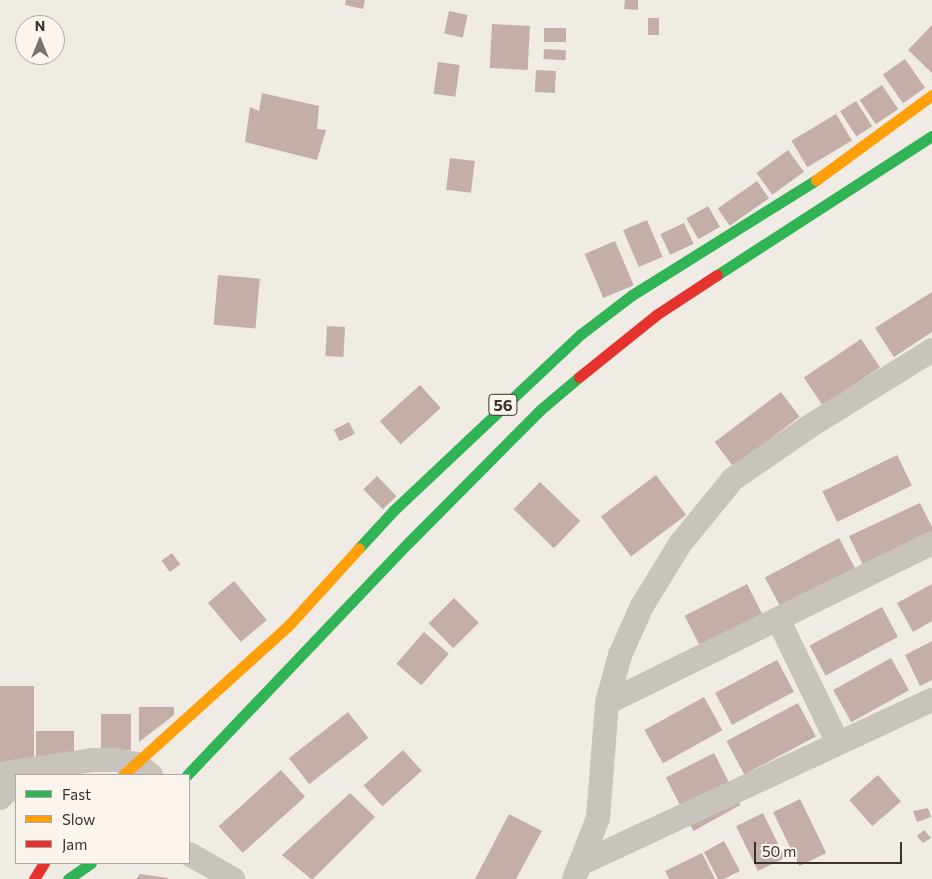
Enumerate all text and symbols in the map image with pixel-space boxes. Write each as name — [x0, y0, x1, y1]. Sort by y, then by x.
north arrow — [15, 15, 65, 65]
text: N — [35, 17, 45, 34]
road number: 56 — [488, 392, 518, 418]
legend — [15, 774, 190, 864]
text: Fast — [62, 785, 91, 803]
text: Slow — [62, 810, 95, 828]
scale bar — [757, 832, 904, 864]
text: Jam — [62, 835, 87, 853]
text: 50 m — [762, 842, 796, 860]

